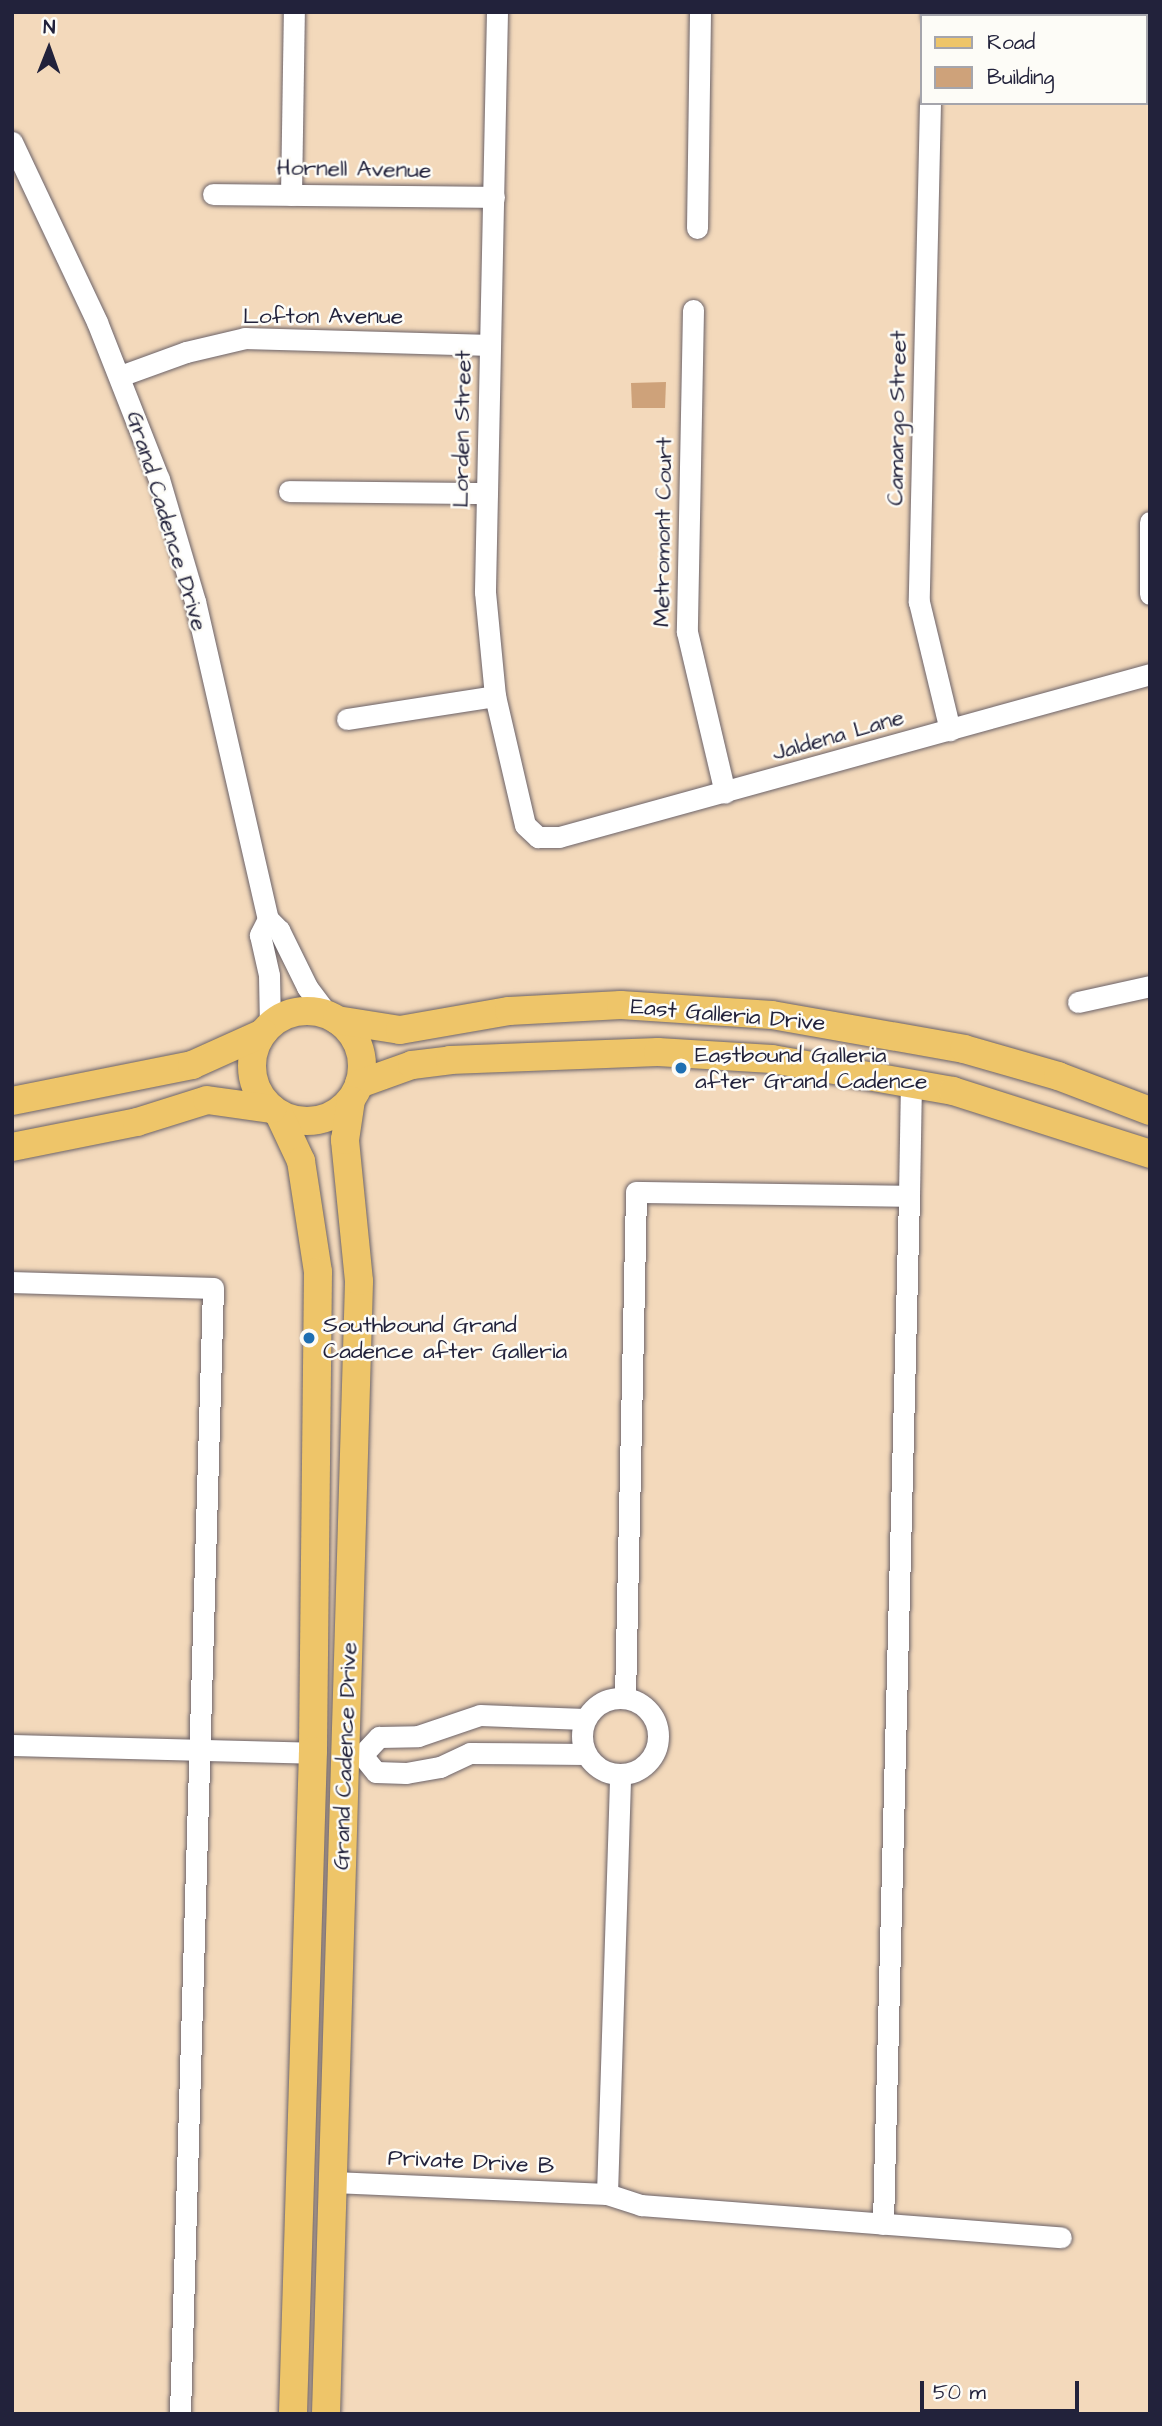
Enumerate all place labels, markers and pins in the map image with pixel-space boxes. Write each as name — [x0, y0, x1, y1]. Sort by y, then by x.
place label: Eastbound Galleria after Grand Cadence — [695, 1041, 928, 1095]
marker: Eastbound Galleria after Grand Cadence — [673, 1060, 689, 1076]
place label: Southbound Grand Cadence after Galleria — [323, 1311, 567, 1365]
marker: Southbound Grand Cadence after Galleria — [301, 1330, 317, 1346]

